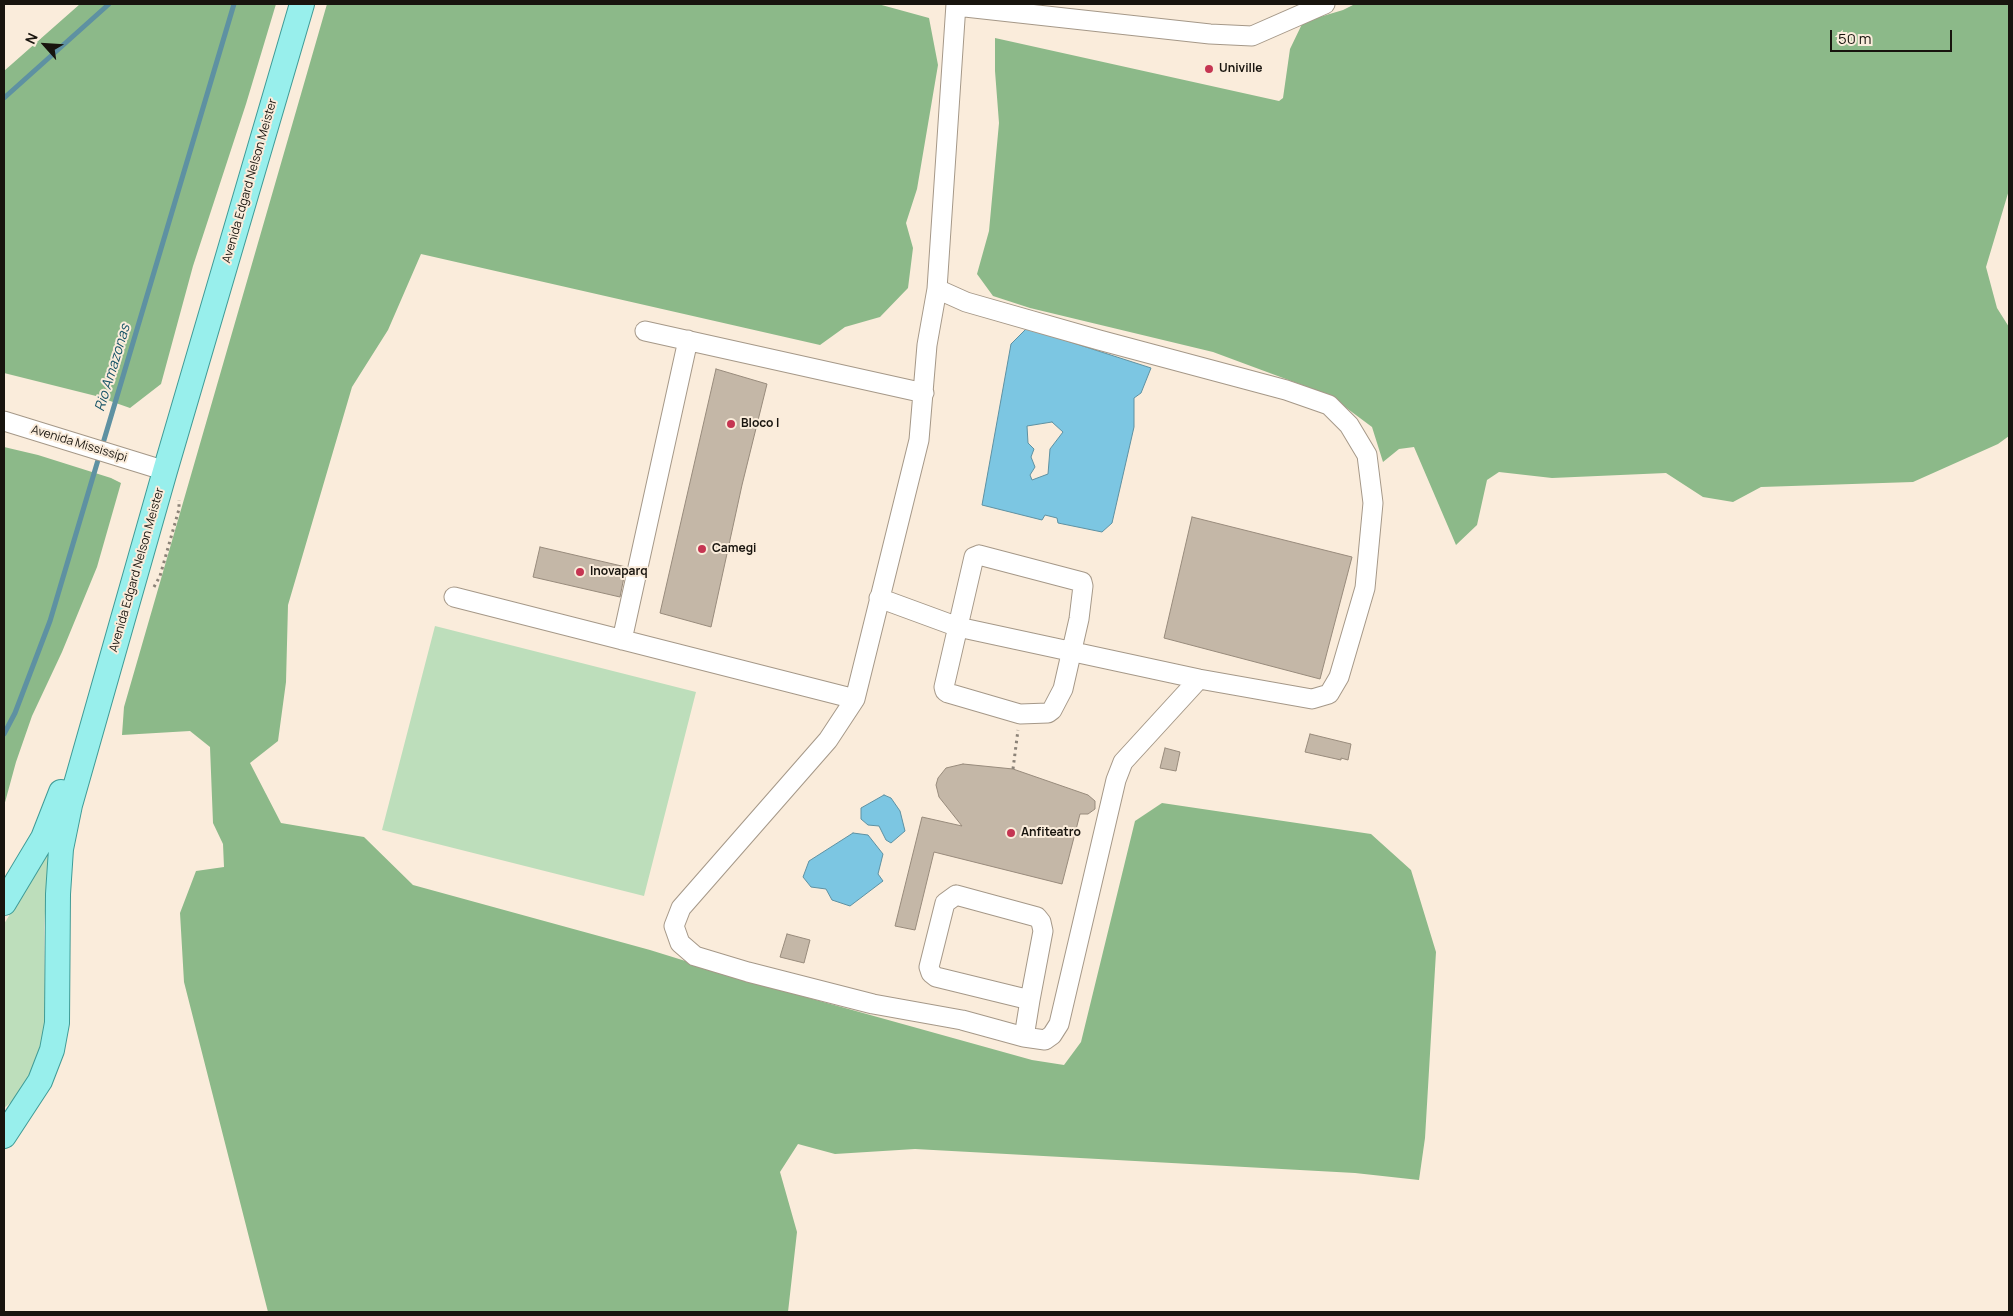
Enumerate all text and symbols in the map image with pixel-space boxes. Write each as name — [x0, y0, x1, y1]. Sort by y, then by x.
north arrow — [20, 20, 70, 70]
scale bar — [1833, 20, 1956, 52]
text: 50 m — [1838, 28, 1872, 49]
text: N — [20, 30, 42, 47]
place label: Univille — [1219, 62, 1262, 76]
marker: Univille — [1203, 63, 1215, 75]
street label: Avenida Edgard Nelson Meister — [220, 97, 280, 265]
water label: Rio Amazonas — [92, 322, 134, 414]
place label: Bloco I — [741, 417, 779, 431]
marker: Bloco I — [725, 418, 737, 430]
street label: Avenida Mississípi — [29, 423, 129, 465]
street label: Avenida Edgard Nelson Meister — [107, 486, 167, 654]
place label: Camegi — [712, 542, 756, 556]
marker: Camegi — [696, 543, 708, 555]
place label: Inovaparq — [590, 565, 648, 579]
marker: Inovaparq — [574, 566, 586, 578]
place label: Anfiteatro — [1021, 826, 1081, 840]
marker: Anfiteatro — [1005, 827, 1017, 839]

